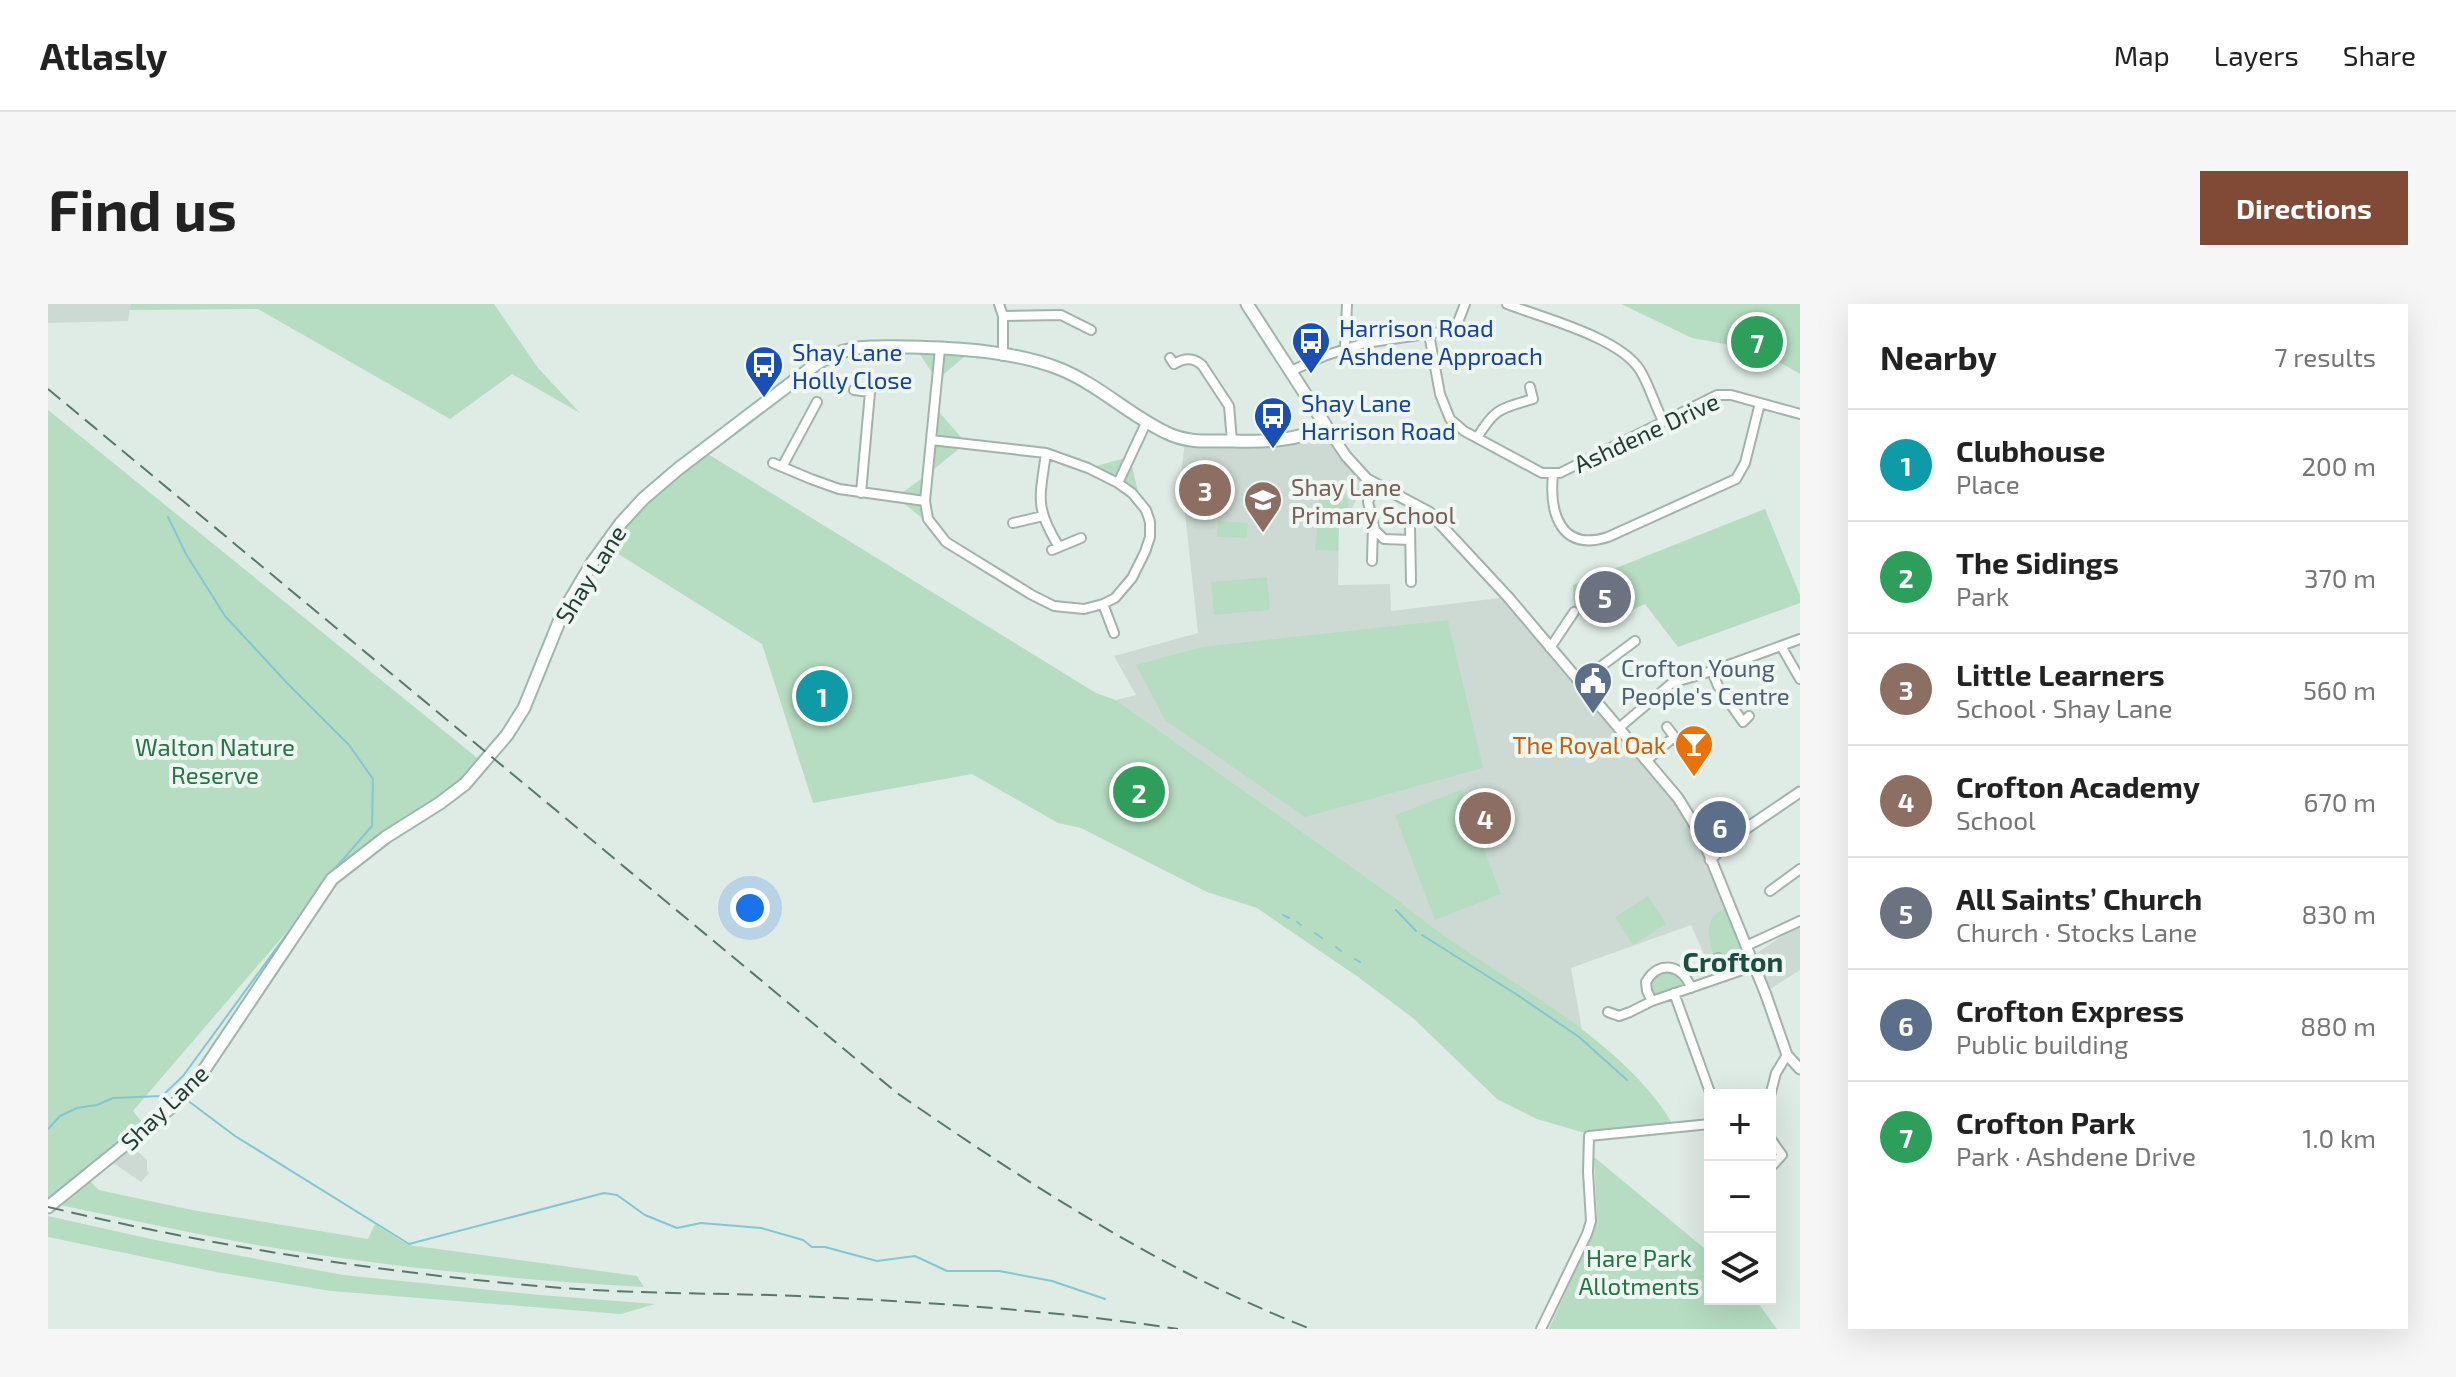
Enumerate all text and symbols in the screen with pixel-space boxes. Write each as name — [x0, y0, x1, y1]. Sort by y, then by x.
text: Atlasly — [40, 32, 167, 78]
text: Map — [2114, 38, 2170, 72]
text: Layers — [2214, 38, 2299, 72]
text: Share — [2343, 38, 2416, 72]
button: Directions — [2200, 171, 2408, 245]
text: Find us — [48, 175, 237, 242]
pin: 7 — [1731, 312, 1783, 372]
place label: Harrison Road Ashdene Approach — [1339, 313, 1543, 370]
bus stop icon: Harrison Road Ashdene Approach — [1290, 320, 1332, 375]
text: Nearby — [1880, 336, 1997, 377]
place label: Shay Lane Holly Close — [792, 337, 912, 394]
text: 7 results — [2274, 341, 2376, 372]
bus stop icon: Shay Lane Holly Close — [743, 344, 785, 399]
street label: Ashdene Drive — [1569, 386, 1723, 478]
place label: Shay Lane Harrison Road — [1301, 388, 1456, 445]
bus stop icon: Shay Lane Harrison Road — [1252, 395, 1294, 450]
text: Clubhouse — [1956, 432, 2105, 468]
text: 1 — [1900, 450, 1912, 481]
text: 200 m — [2301, 450, 2376, 481]
pin: 3 — [1179, 460, 1231, 520]
text: Place — [1956, 468, 2020, 499]
place label: Shay Lane Primary School — [1291, 472, 1456, 529]
school or university icon: Shay Lane Primary School — [1242, 479, 1284, 534]
street label: Shay Lane — [548, 519, 632, 629]
text: The Sidings — [1956, 544, 2119, 580]
text: 2 — [1898, 562, 1914, 593]
text: 370 m — [2304, 562, 2376, 593]
pin: 5 — [1579, 567, 1631, 627]
text: Park — [1956, 580, 2009, 611]
place label: Crofton Young People's Centre — [1621, 653, 1790, 710]
text: Little Learners — [1956, 656, 2165, 692]
public building icon: Crofton Young People's Centre — [1572, 660, 1614, 715]
pin: 1 — [796, 666, 848, 726]
text: 3 — [1899, 674, 1913, 705]
text: 560 m — [2303, 674, 2376, 705]
text: School · Shay Lane — [1956, 692, 2172, 723]
bar icon: The Royal Oak — [1673, 723, 1715, 778]
place label: The Royal Oak — [1513, 730, 1666, 759]
park label: Walton Nature Reserve — [135, 732, 295, 789]
pin: 2 — [1113, 762, 1165, 822]
text: Crofton Academy — [1956, 768, 2200, 804]
text: 4 — [1898, 786, 1914, 817]
text: 670 m — [2304, 786, 2376, 817]
pin: 4 — [1459, 788, 1511, 848]
pin: 6 — [1694, 797, 1746, 857]
text: School — [1956, 804, 2036, 835]
text: All Saints’ Church — [1956, 880, 2202, 916]
your location — [730, 888, 770, 928]
text: 5 — [1899, 898, 1913, 929]
text: 830 m — [2302, 898, 2376, 929]
text: Church · Stocks Lane — [1956, 916, 2197, 947]
district label: Crofton — [1683, 944, 1783, 978]
text: Crofton Express — [1956, 992, 2184, 1028]
text: 6 — [1898, 1010, 1914, 1041]
text: 880 m — [2300, 1010, 2376, 1041]
text: Public building — [1956, 1028, 2128, 1059]
street label: Shay Lane — [114, 1058, 214, 1156]
map controls — [1704, 1089, 1776, 1305]
button: + — [1704, 1089, 1776, 1161]
text: Crofton Park — [1956, 1104, 2136, 1140]
text: 7 — [1899, 1122, 1913, 1153]
text: 1.0 km — [2302, 1122, 2376, 1153]
text: Park · Ashdene Drive — [1956, 1140, 2196, 1171]
button: − — [1704, 1161, 1776, 1233]
button: layers — [1704, 1233, 1776, 1305]
park label: Hare Park Allotments — [1578, 1243, 1700, 1300]

